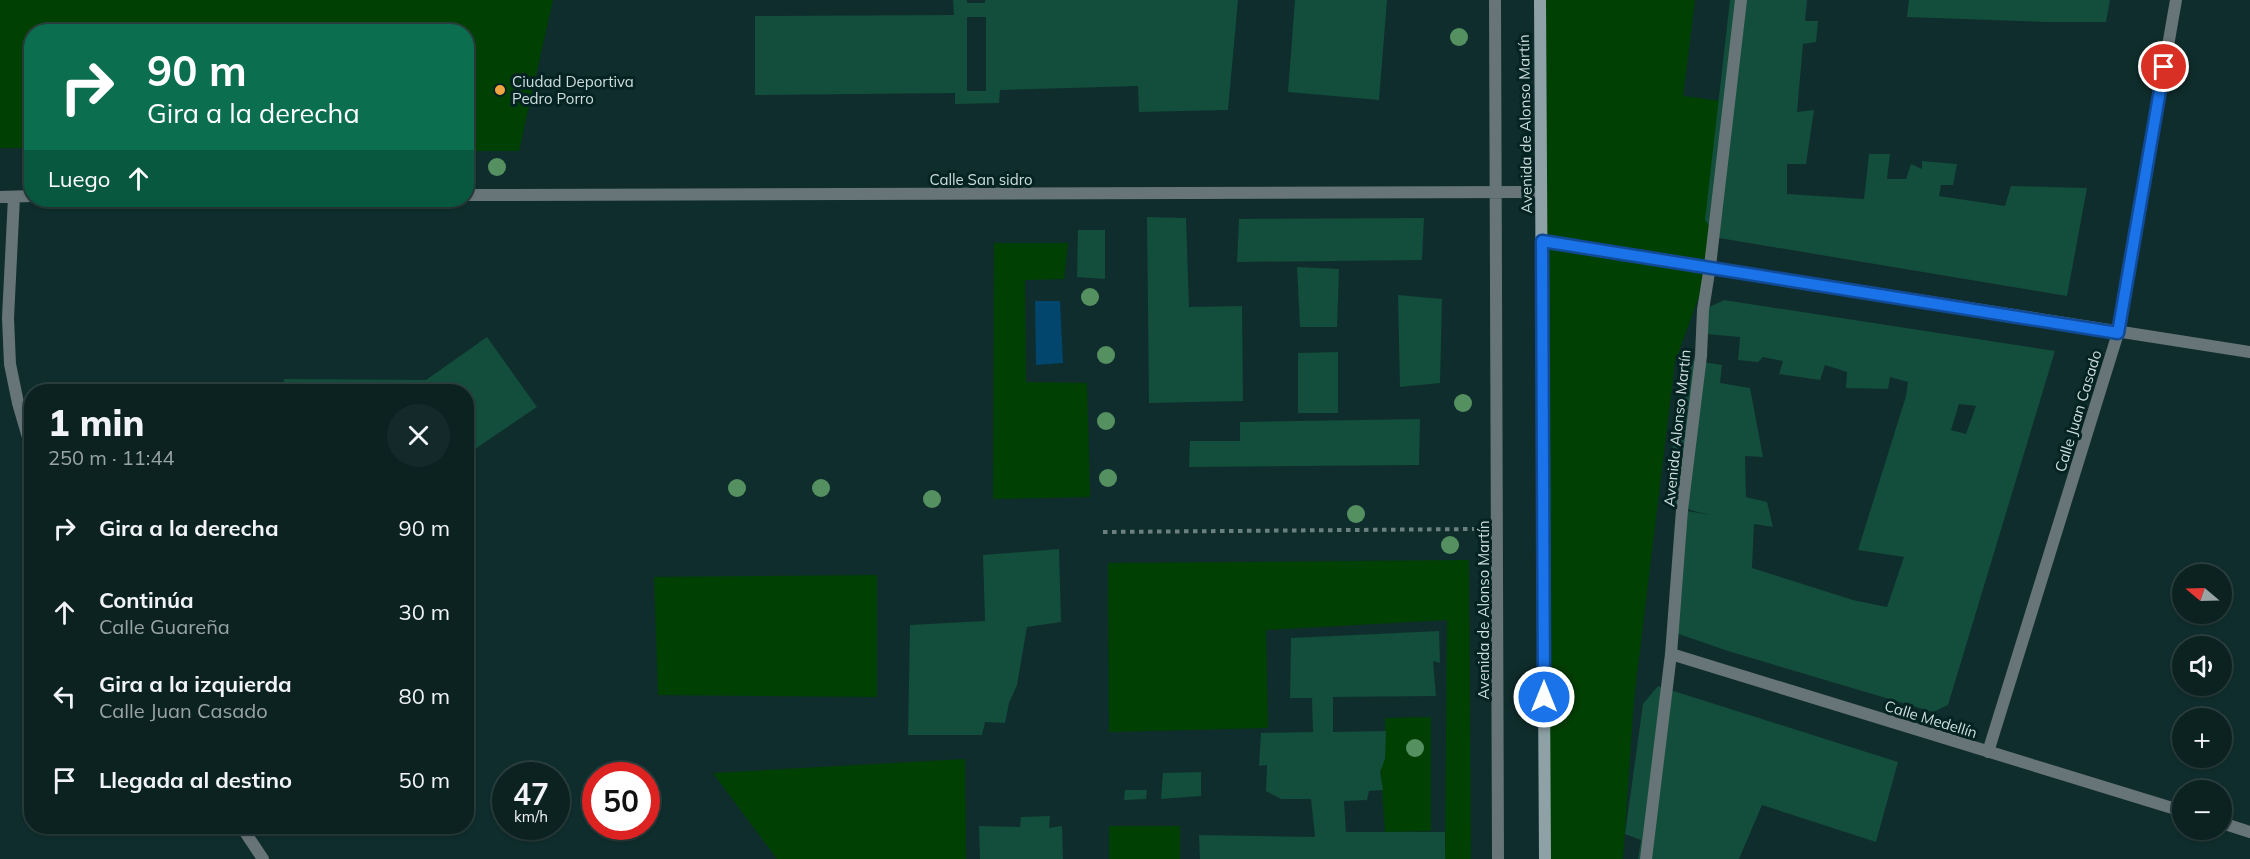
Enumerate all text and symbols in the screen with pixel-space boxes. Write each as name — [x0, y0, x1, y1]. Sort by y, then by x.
street label: Avenida de Alonso Martín — [1514, 34, 1536, 214]
pin — [2138, 41, 2189, 92]
text: 90 m — [147, 44, 247, 97]
icon: right — [48, 48, 126, 126]
icon: arrive — [2147, 50, 2180, 83]
place label: Ciudad Deportiva Pedro Porro — [512, 72, 634, 108]
marker: Ciudad Deportiva Pedro Porro — [493, 83, 507, 97]
text: Gira a la derecha — [147, 96, 360, 130]
icon: ahead — [122, 162, 155, 195]
text: Luego — [48, 165, 110, 193]
street label: Calle San sidro — [929, 170, 1033, 189]
street label: Avenida Alonso Martín — [1659, 348, 1695, 508]
street label: Calle Juan Casado — [2050, 348, 2106, 474]
text: 1 min — [48, 400, 144, 445]
button: close — [387, 404, 450, 467]
text: 250 m · 11:44 — [48, 445, 174, 470]
icon: right — [48, 512, 81, 545]
text: Gira a la derecha — [99, 514, 279, 542]
text: 90 m — [399, 514, 450, 542]
street label: Avenida de Alonso Martín — [1474, 520, 1493, 700]
north arrow — [2172, 564, 2232, 624]
map controls — [2172, 564, 2232, 840]
text: Continúa — [99, 586, 194, 614]
icon: ahead — [48, 596, 81, 629]
text: 30 m — [399, 598, 450, 626]
text: Calle Guareña — [99, 614, 230, 639]
button: sound — [2172, 636, 2232, 696]
position arrow — [1512, 665, 1576, 729]
text: Gira a la izquierda — [99, 670, 292, 698]
icon: left — [48, 680, 81, 713]
text: 80 m — [399, 682, 450, 710]
street label: Calle Medellín — [1882, 696, 1980, 742]
text: Calle Juan Casado — [99, 698, 268, 723]
button: + — [2172, 708, 2232, 768]
speed limit sign: 50 — [582, 762, 660, 840]
icon: arrive — [48, 764, 81, 797]
text: Llegada al destino — [99, 766, 292, 794]
text: 50 m — [399, 766, 450, 794]
text: 47 — [513, 775, 549, 813]
button: − — [2172, 780, 2232, 840]
text: km/h — [514, 807, 548, 826]

